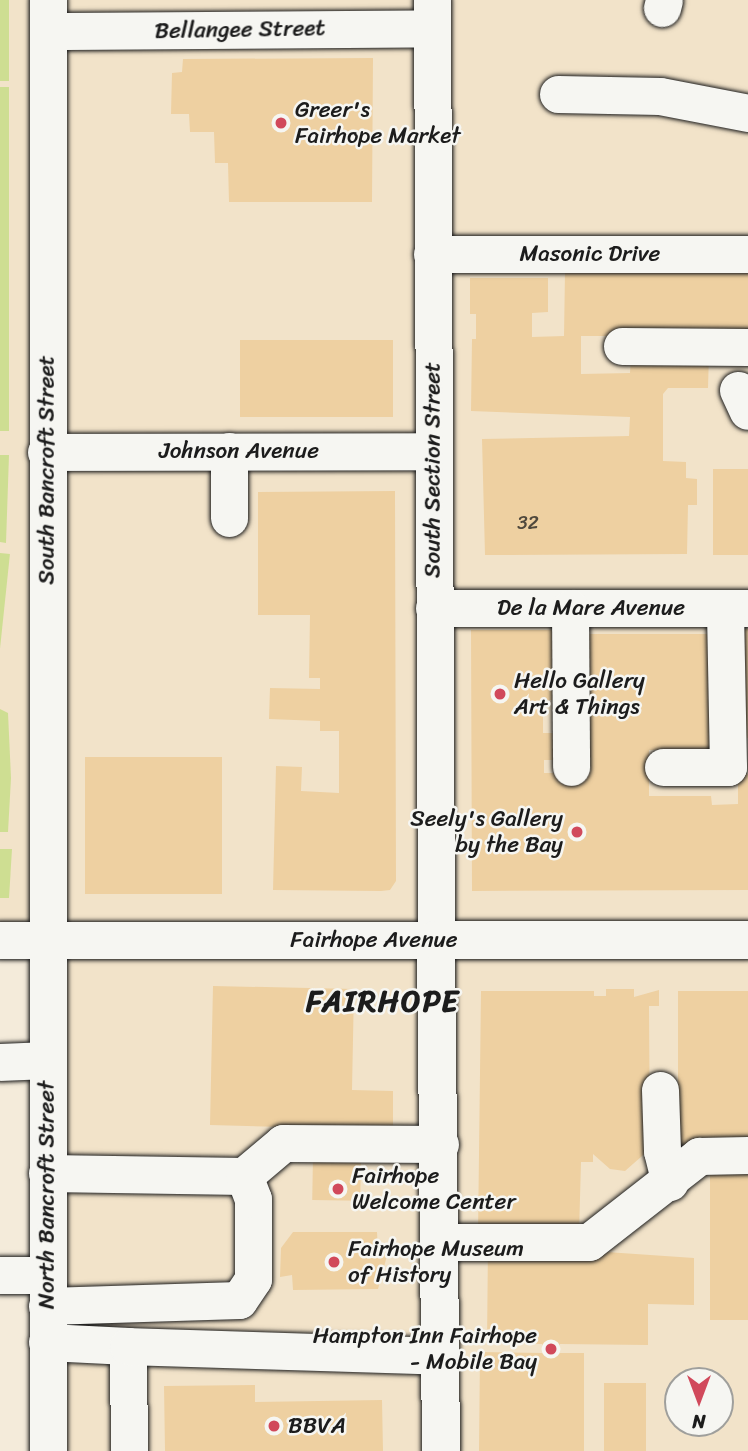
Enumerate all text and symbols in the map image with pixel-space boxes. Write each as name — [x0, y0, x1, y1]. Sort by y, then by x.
street label: Bellangee Street — [154, 15, 326, 45]
place label: Greer's Fairhope Market — [295, 96, 461, 150]
marker: Greer's Fairhope Market — [273, 115, 289, 131]
street label: Masonic Drive — [520, 240, 660, 268]
street label: South Bancroft Street — [33, 355, 61, 585]
street label: South Section Street — [419, 361, 447, 579]
street label: Johnson Avenue — [159, 437, 319, 465]
house number: 32 — [517, 512, 539, 534]
street label: De la Mare Avenue — [498, 594, 684, 622]
place label: Hello Gallery Art & Things — [514, 667, 645, 721]
marker: Hello Gallery Art & Things — [492, 686, 508, 702]
place label: Seely's Gallery by the Bay — [410, 805, 563, 859]
marker: Seely's Gallery by the Bay — [569, 824, 585, 840]
street label: Fairhope Avenue — [291, 926, 457, 954]
district label: FAIRHOPE — [308, 983, 458, 1019]
street label: North Bancroft Street — [33, 1081, 61, 1309]
place label: Fairhope Welcome Center — [352, 1162, 516, 1216]
marker: Fairhope Welcome Center — [330, 1181, 346, 1197]
place label: Fairhope Museum of History — [348, 1235, 525, 1289]
marker: Fairhope Museum of History — [326, 1254, 342, 1270]
place label: Hampton Inn Fairhope - Mobile Bay — [313, 1322, 537, 1376]
marker: Hampton Inn Fairhope - Mobile Bay — [543, 1341, 559, 1357]
north arrow — [664, 1367, 734, 1437]
text: N — [692, 1405, 706, 1438]
place label: BBVA — [288, 1412, 346, 1440]
marker: BBVA — [266, 1418, 282, 1434]

